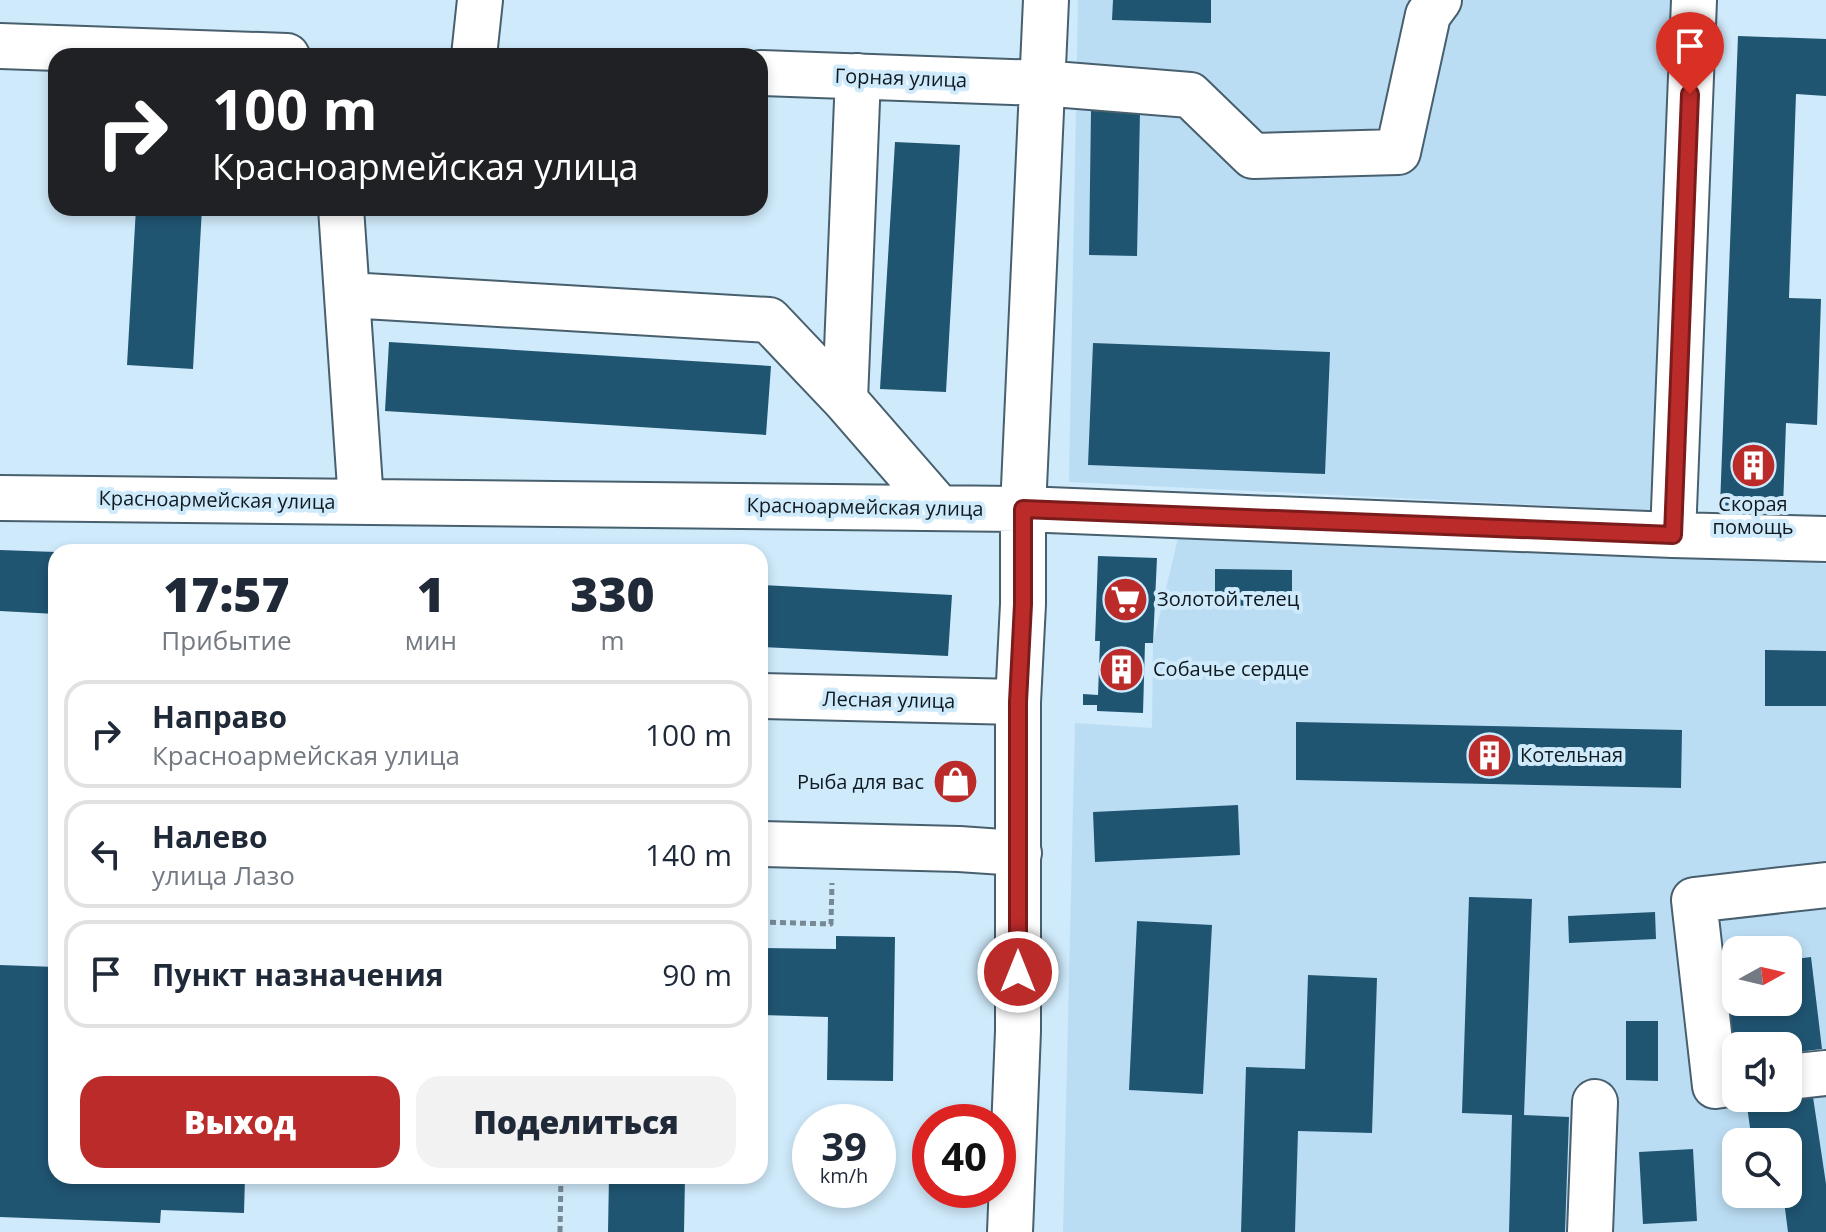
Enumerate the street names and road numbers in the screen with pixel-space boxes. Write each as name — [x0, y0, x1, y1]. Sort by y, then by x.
street label: Горная улица — [834, 62, 968, 93]
street label: Красноармейская улица — [98, 484, 336, 515]
street label: Красноармейская улица — [746, 491, 984, 522]
street label: Лесная улица — [822, 685, 956, 714]

